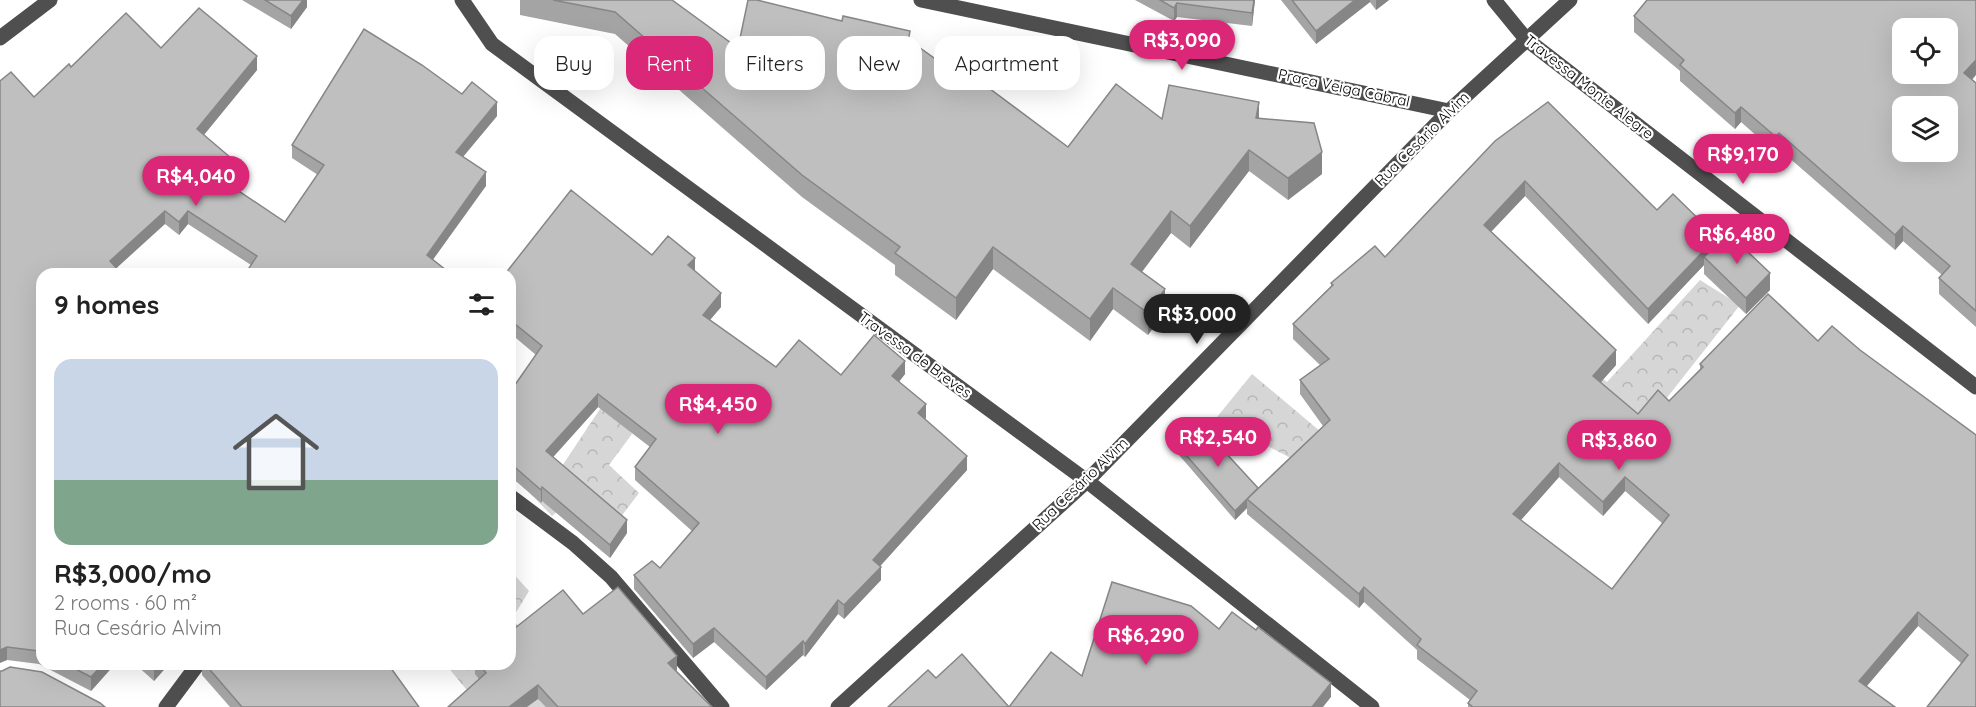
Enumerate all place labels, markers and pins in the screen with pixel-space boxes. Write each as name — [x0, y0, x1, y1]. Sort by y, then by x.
pin: R$3,090 — [1127, 20, 1237, 71]
pin: R$9,170 — [1688, 134, 1798, 185]
pin: R$4,040 — [141, 156, 251, 207]
pin: R$6,480 — [1682, 214, 1792, 265]
pin: R$3,000 — [1142, 294, 1252, 345]
pin: R$4,450 — [663, 384, 773, 435]
pin: R$2,540 — [1163, 417, 1273, 468]
pin: R$3,860 — [1564, 420, 1674, 471]
pin: R$6,290 — [1091, 615, 1201, 666]

